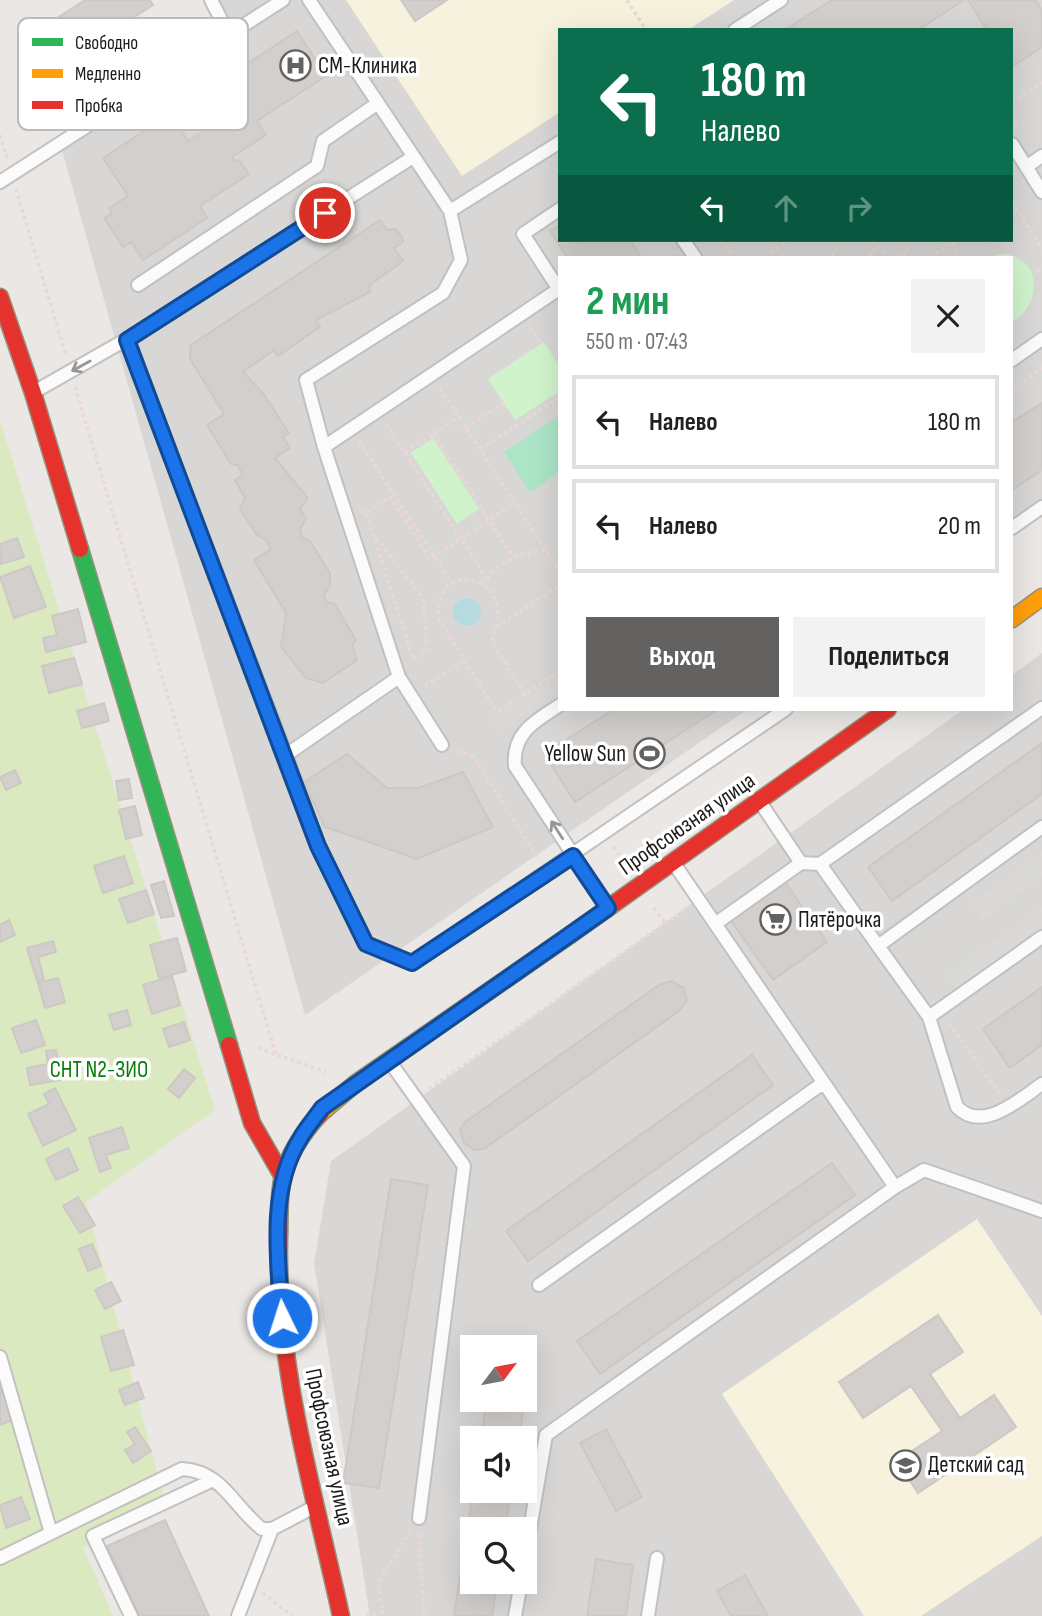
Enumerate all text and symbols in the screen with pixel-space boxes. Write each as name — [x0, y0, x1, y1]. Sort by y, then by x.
legend — [18, 18, 248, 130]
text: Свободно — [75, 32, 138, 55]
hospital icon: СМ-Клиника — [278, 49, 312, 83]
place label: СМ-Клиника — [318, 52, 417, 80]
text: 180 m — [701, 52, 807, 111]
icon: left — [586, 56, 677, 147]
text: Медленно — [75, 63, 141, 86]
text: Пробка — [75, 95, 123, 118]
text: Налево — [701, 112, 781, 151]
pin — [295, 183, 355, 243]
icon: left — [694, 189, 732, 227]
icon: ahead — [767, 189, 805, 227]
icon: right — [840, 189, 878, 227]
icon: arrive — [306, 194, 344, 232]
text: 2 мин — [586, 276, 669, 327]
button: close — [911, 279, 985, 353]
text: 550 m · 07:43 — [586, 328, 688, 356]
one-way arrow — [71, 359, 91, 373]
icon: left — [590, 403, 628, 441]
text: Налево — [649, 407, 718, 438]
text: 180 m — [928, 407, 981, 438]
icon: left — [590, 507, 628, 545]
text: Налево — [649, 511, 718, 542]
text: 20 m — [938, 511, 981, 542]
button: Выход — [586, 617, 779, 697]
button: Поделиться — [793, 617, 985, 697]
sports icon: Yellow Sun — [632, 737, 666, 771]
place label: Yellow Sun — [544, 740, 626, 768]
street label: Профсоюзная улица — [613, 767, 761, 881]
one-way arrow — [550, 821, 564, 841]
supermarket icon: Пятёрочка — [758, 903, 792, 937]
place label: Пятёрочка — [798, 906, 881, 934]
park label: СНТ N2-ЗИО — [50, 1056, 148, 1084]
position arrow — [245, 1281, 319, 1355]
north arrow — [460, 1335, 537, 1412]
map controls — [460, 1335, 537, 1594]
street label: Профсоюзная улица — [299, 1366, 359, 1528]
button: sound — [460, 1426, 537, 1503]
school or university icon: Детский сад — [888, 1448, 922, 1482]
place label: Детский сад — [928, 1451, 1024, 1479]
button: search — [460, 1517, 537, 1594]

